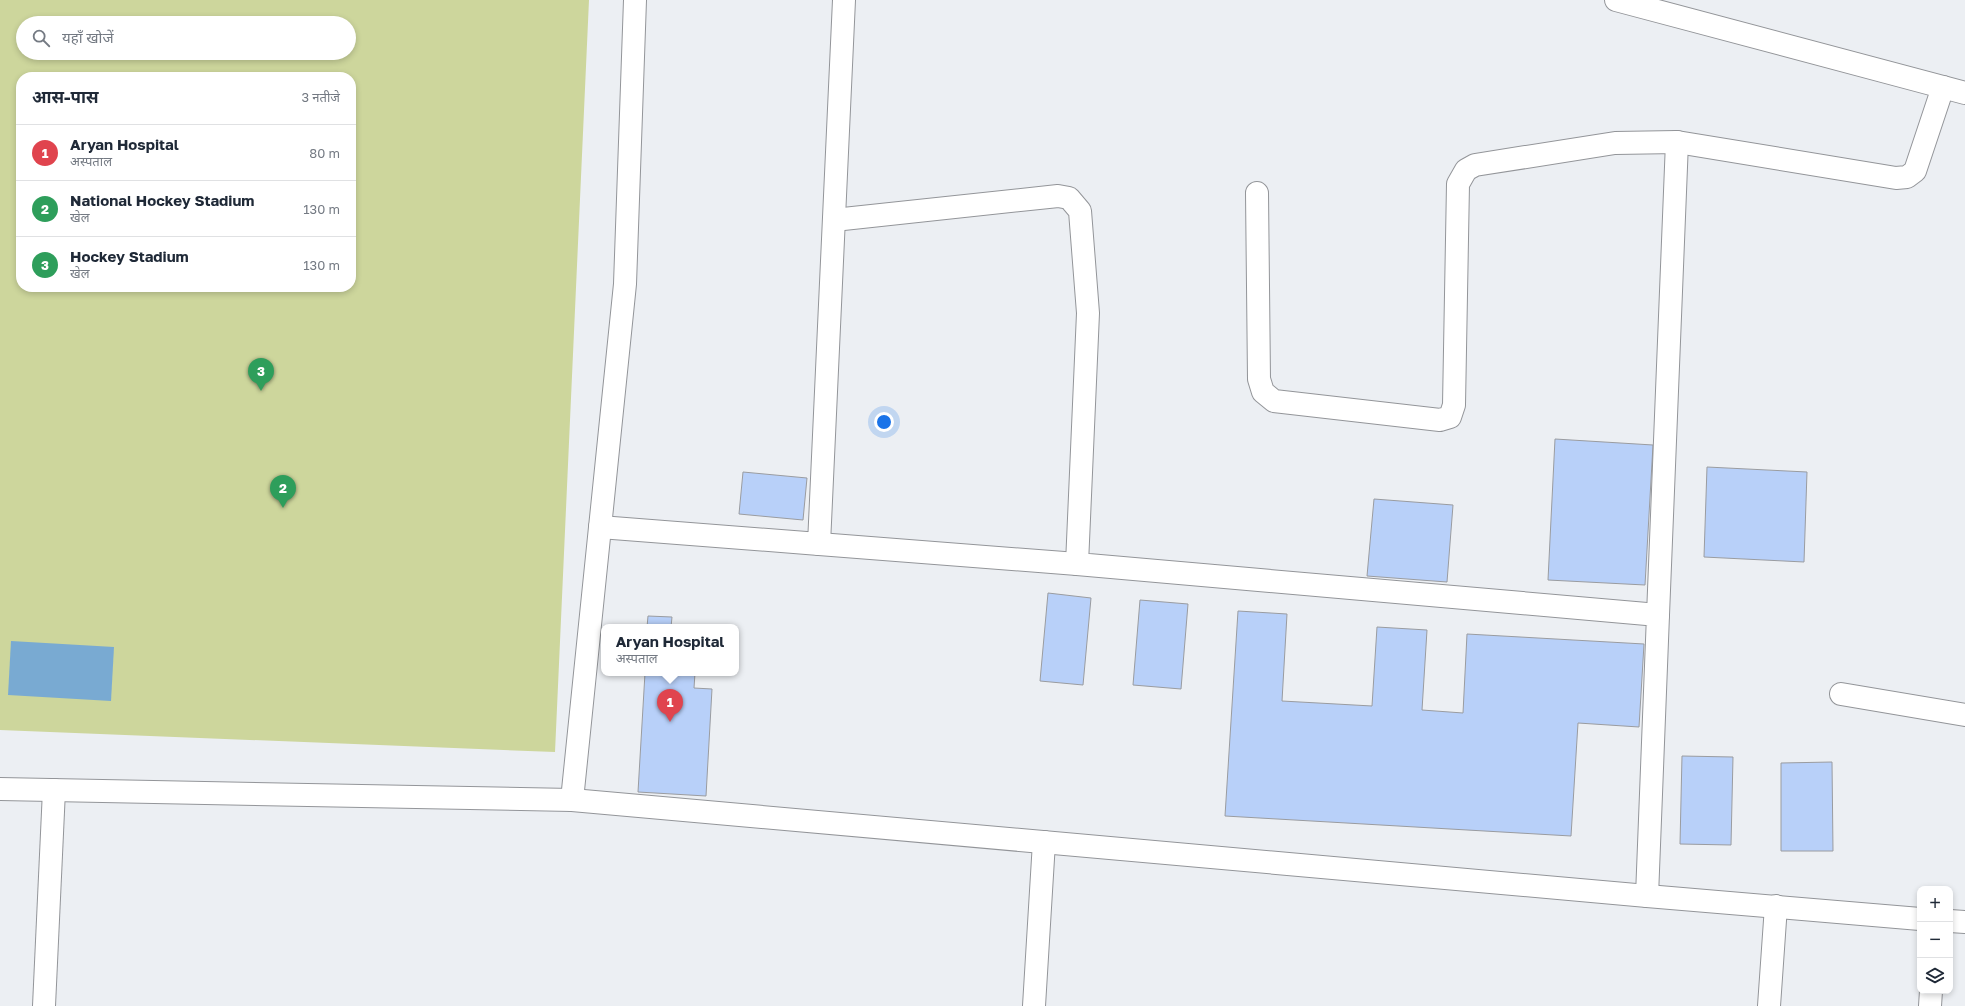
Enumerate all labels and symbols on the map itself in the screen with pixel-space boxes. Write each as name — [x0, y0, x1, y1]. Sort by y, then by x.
pin: 3 — [248, 358, 274, 391]
your location — [874, 412, 894, 432]
pin: 2 — [270, 475, 296, 508]
pin: 1 — [657, 689, 683, 722]

